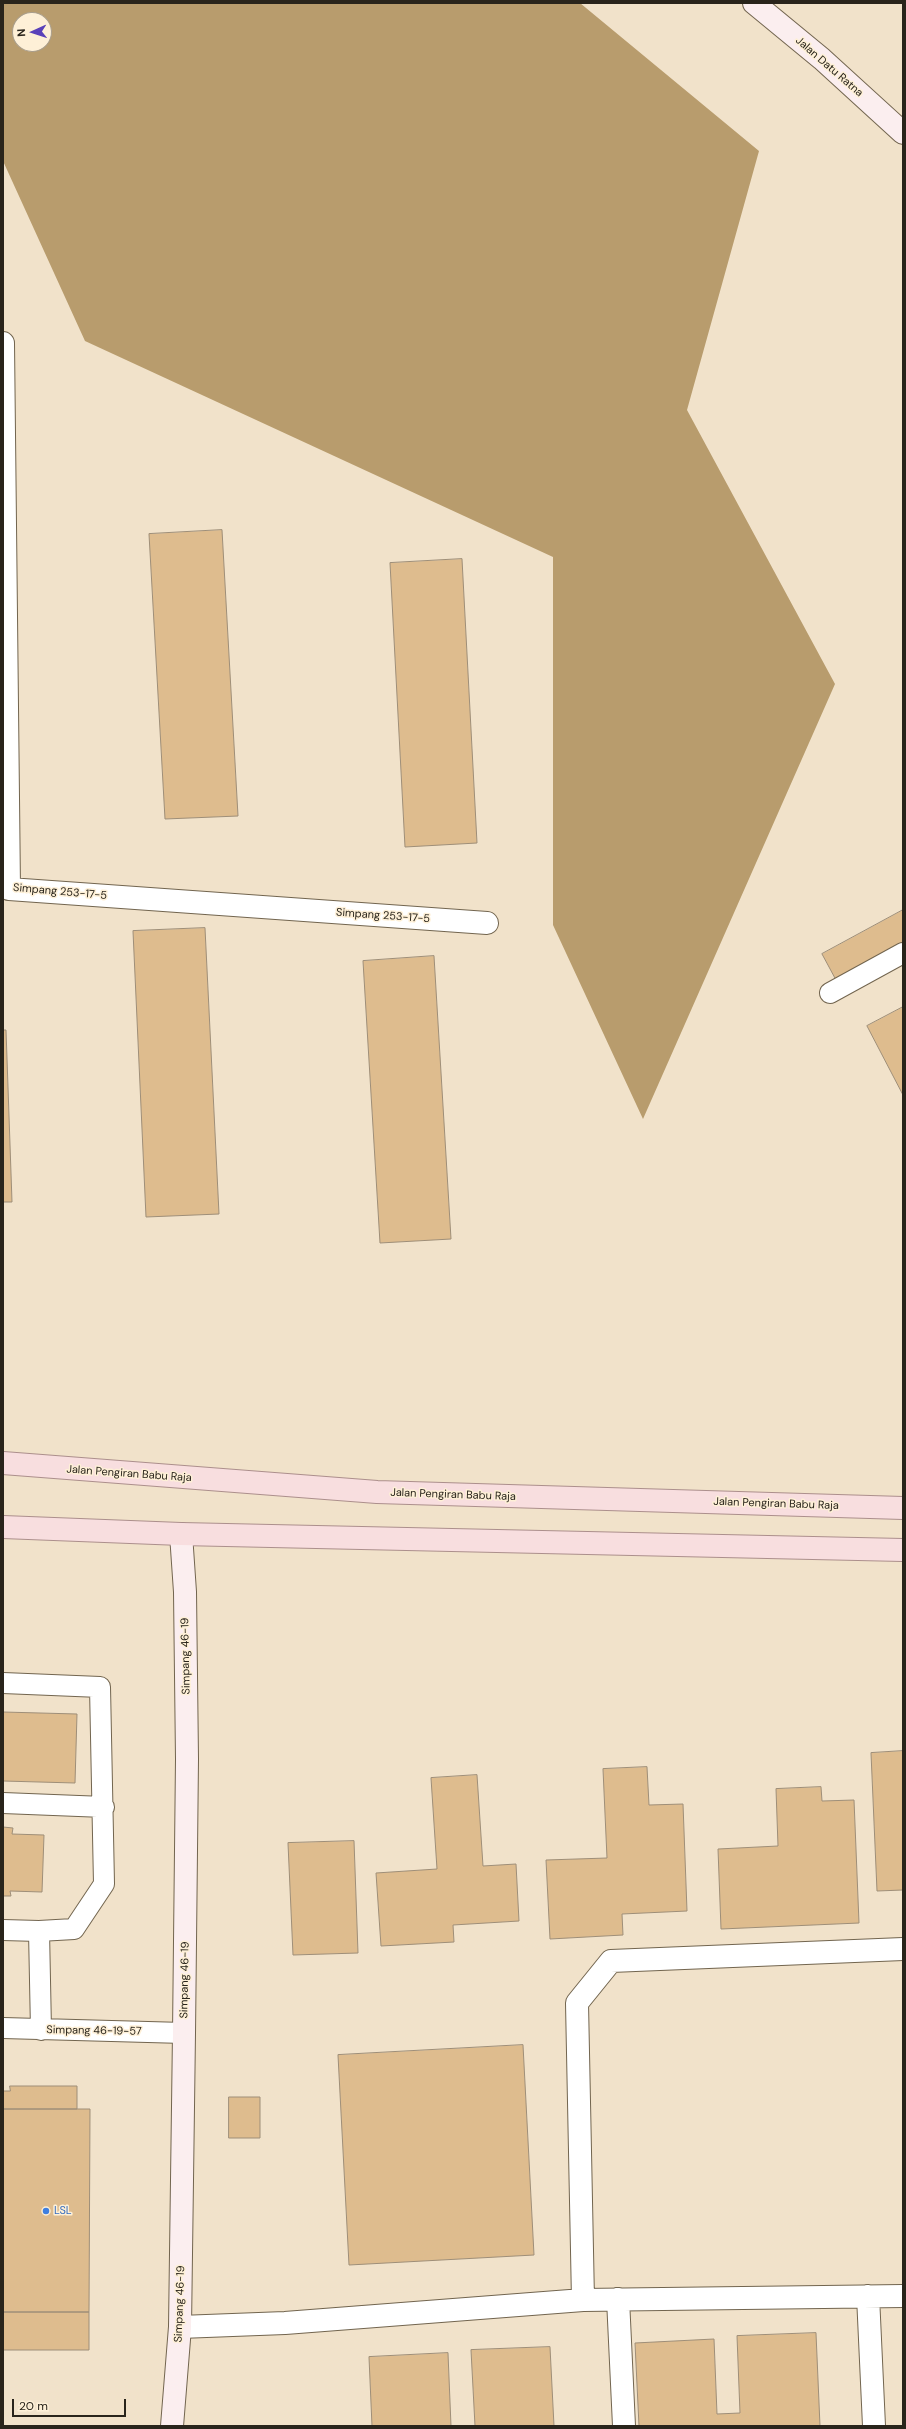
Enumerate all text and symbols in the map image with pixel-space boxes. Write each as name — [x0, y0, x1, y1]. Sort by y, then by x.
north arrow — [12, 12, 52, 52]
text: N — [14, 28, 28, 37]
street label: Jalan Datu Ratna — [793, 34, 865, 100]
street label: Simpang 253-17-5 — [13, 881, 107, 903]
street label: Simpang 253-17-5 — [336, 906, 430, 926]
street label: Jalan Pengiran Babu Raja — [66, 1463, 192, 1485]
street label: Jalan Pengiran Babu Raja — [390, 1486, 516, 1504]
street label: Jalan Pengiran Babu Raja — [713, 1495, 839, 1513]
street label: Simpang 46-19 — [179, 1617, 193, 1695]
street label: Simpang 46-19 — [178, 1941, 192, 2019]
street label: Simpang 46-19-57 — [46, 2024, 142, 2038]
place label: LSL — [54, 2204, 72, 2218]
marker: LSL — [41, 2206, 51, 2216]
street label: Simpang 46-19 — [172, 2265, 188, 2343]
scale bar — [14, 2391, 128, 2417]
text: 20 m — [19, 2398, 48, 2414]

